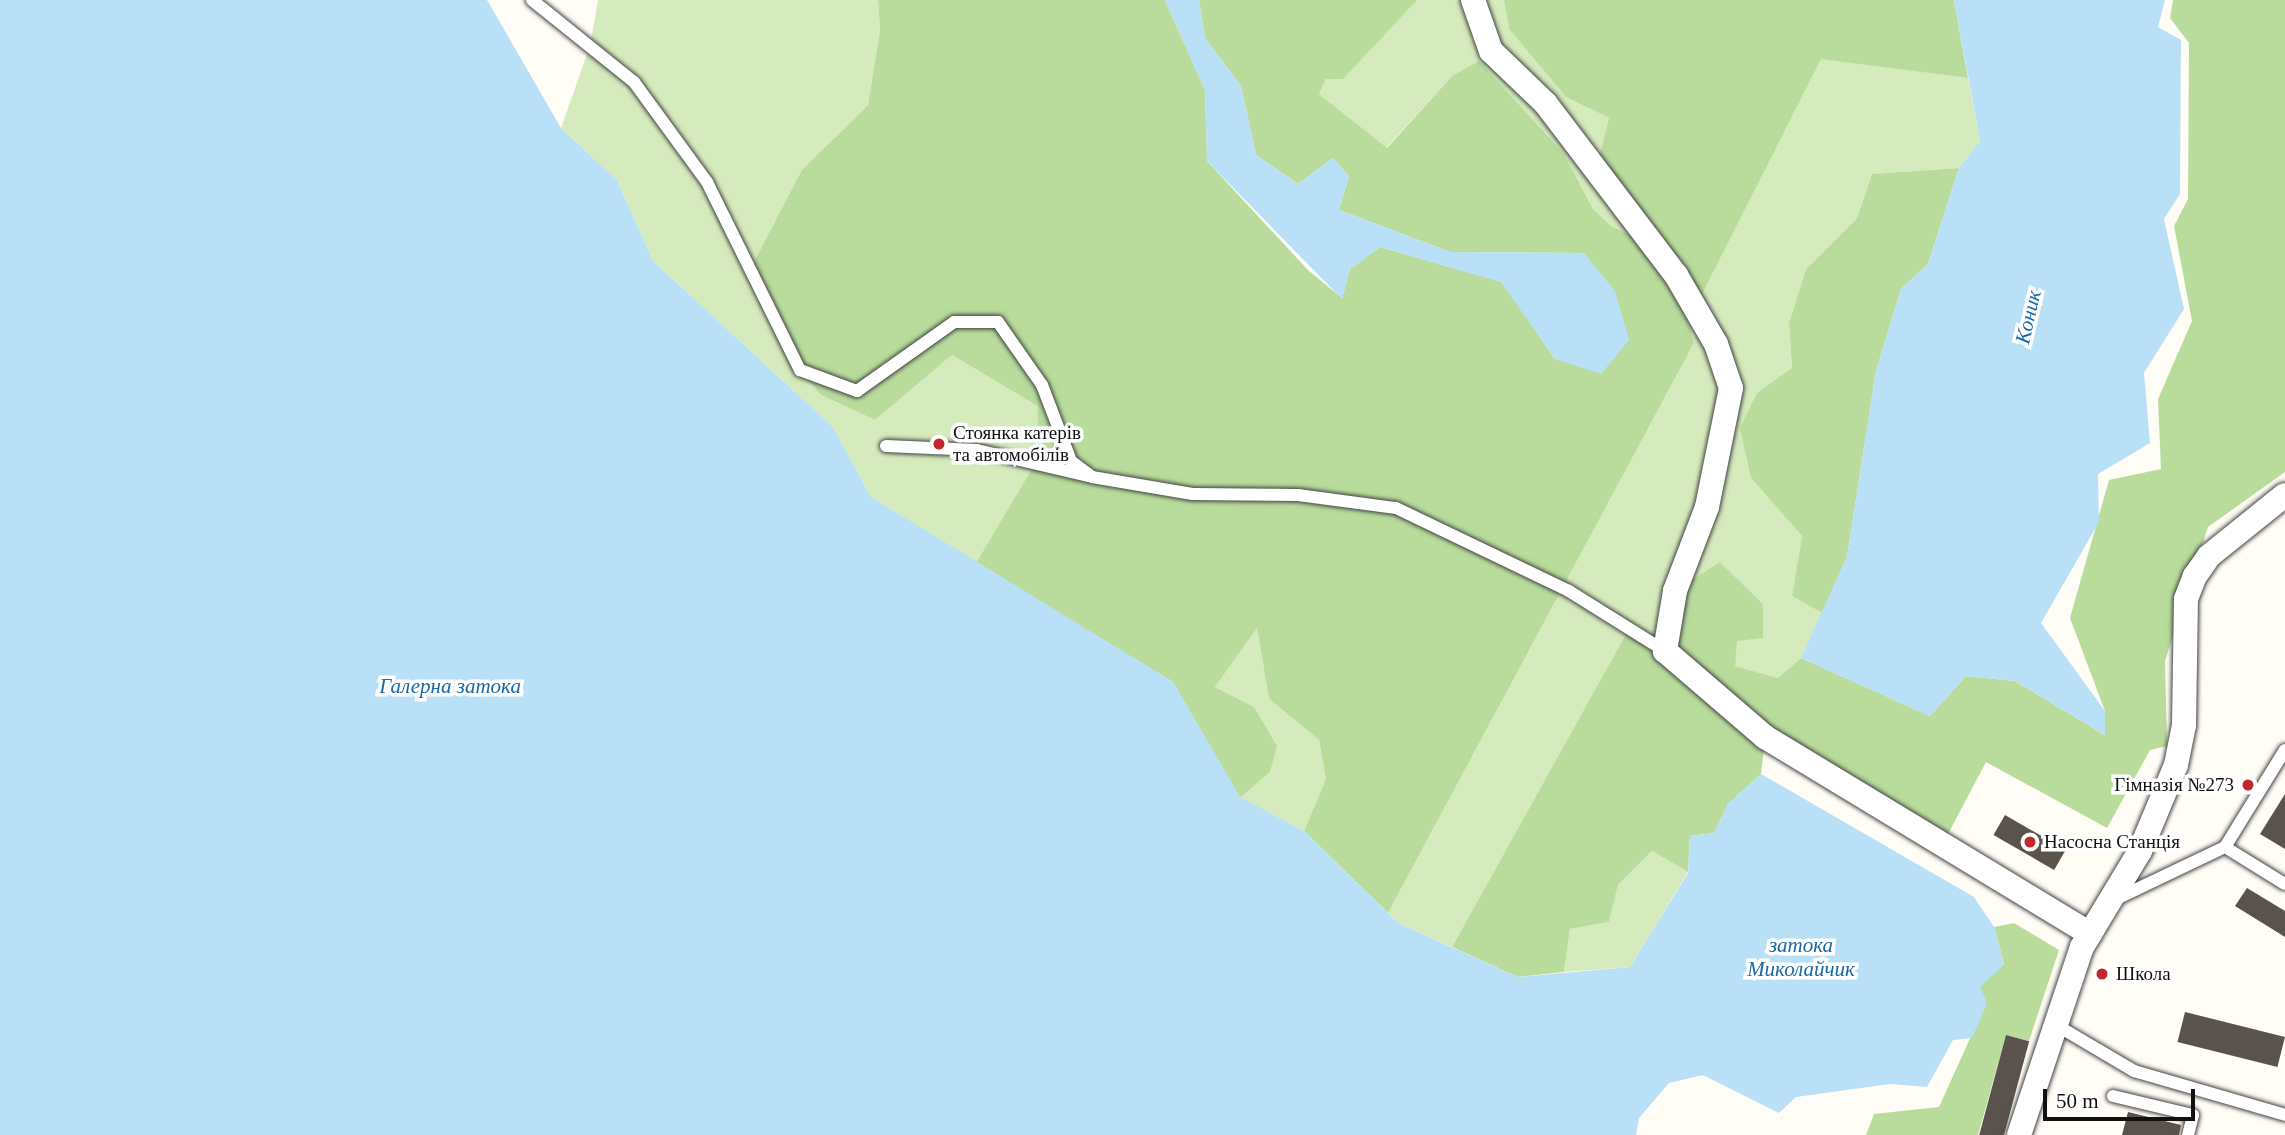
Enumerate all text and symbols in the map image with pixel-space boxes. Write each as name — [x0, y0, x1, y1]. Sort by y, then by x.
water label: Коник — [2010, 288, 2046, 346]
place label: Стоянка катерів та автомобілів — [953, 422, 1081, 466]
marker: Стоянка катерів та автомобілів — [931, 436, 947, 452]
water label: Галерна затока — [379, 673, 521, 699]
place label: Гімназія №273 — [2114, 774, 2234, 796]
marker: Гімназія №273 — [2240, 777, 2256, 793]
place label: Насосна Станція — [2044, 831, 2180, 853]
marker: Насосна Станція — [2022, 834, 2038, 850]
water label: затока Миколайчик — [1747, 932, 1855, 982]
place label: Школа — [2116, 963, 2171, 985]
marker: Школа — [2094, 966, 2110, 982]
scale bar — [2047, 1076, 2199, 1120]
text: 50 m — [2056, 1089, 2099, 1113]

